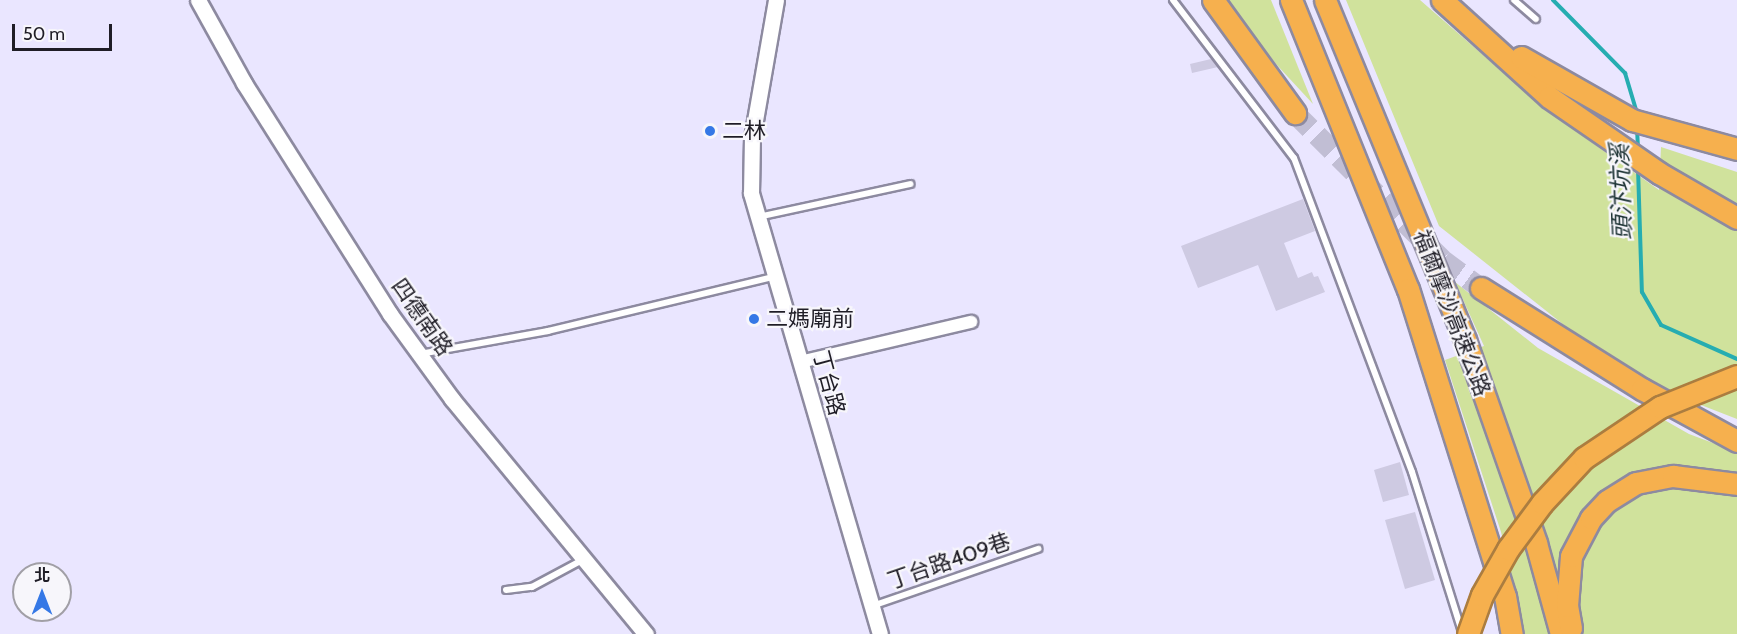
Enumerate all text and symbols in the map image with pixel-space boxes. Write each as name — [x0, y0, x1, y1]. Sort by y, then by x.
scale bar — [15, 12, 116, 50]
text: 50 m — [23, 23, 65, 45]
place label: 二林 — [722, 118, 766, 144]
marker: 二林 — [703, 124, 717, 138]
water label: 頭汴坑溪 — [1605, 144, 1637, 240]
street label: 福爾摩沙高速公路 — [1408, 226, 1496, 400]
street label: 四德南路 — [386, 273, 458, 361]
place label: 二媽廟前 — [766, 306, 854, 332]
marker: 二媽廟前 — [747, 312, 761, 326]
street label: 丁台路 — [808, 348, 850, 418]
street label: 丁台路409巷 — [884, 528, 1014, 594]
north arrow — [12, 562, 72, 622]
text: 北 — [34, 566, 50, 585]

